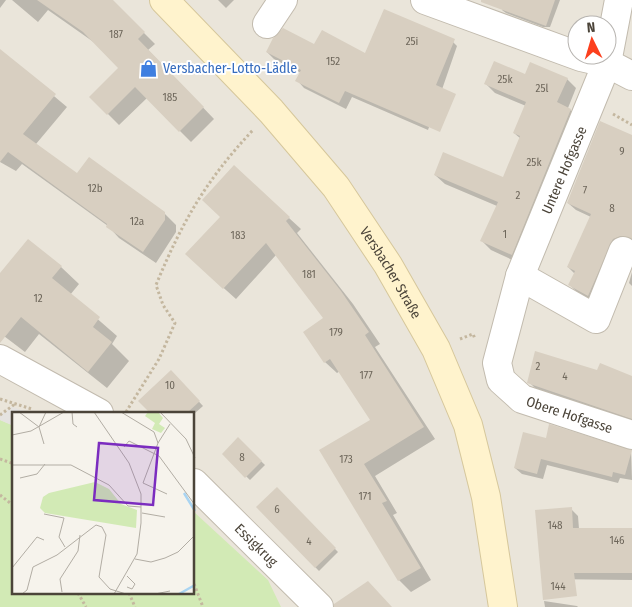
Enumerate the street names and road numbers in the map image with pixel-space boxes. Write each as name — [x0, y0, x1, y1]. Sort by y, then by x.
street label: Untere Hofgasse — [538, 124, 591, 217]
street label: Versbacher Straße — [356, 224, 425, 322]
street label: Obere Hofgasse — [524, 393, 615, 437]
street label: Essigkrug — [231, 520, 281, 571]

